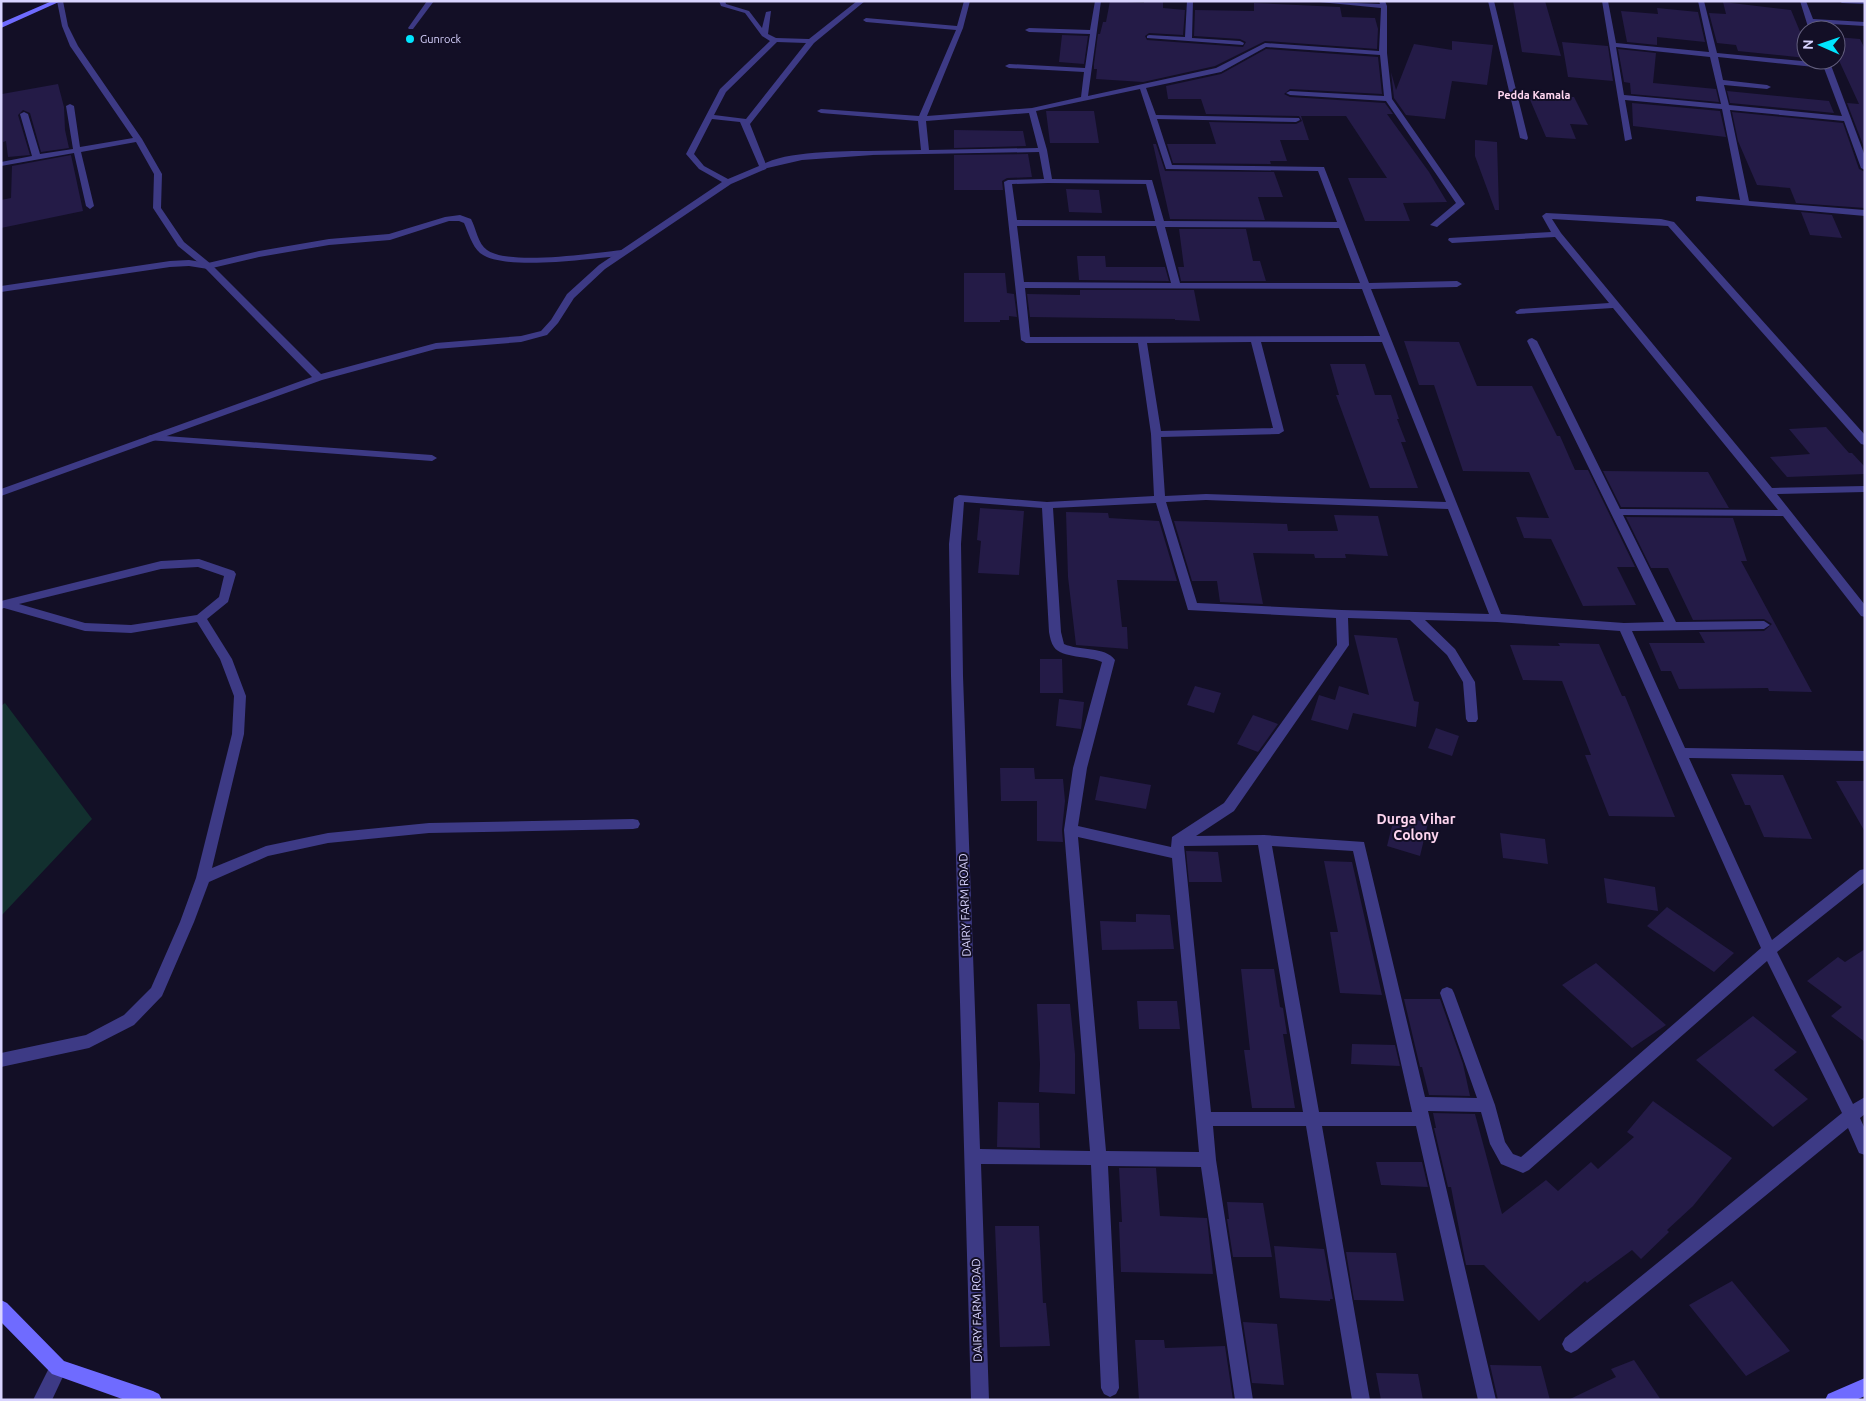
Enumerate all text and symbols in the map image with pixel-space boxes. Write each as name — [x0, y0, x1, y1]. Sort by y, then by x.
north arrow — [1796, 20, 1846, 70]
marker: Gunrock — [404, 33, 416, 45]
place label: Gunrock — [420, 33, 462, 45]
text: N — [1800, 39, 1816, 50]
district label: Pedda Kamala — [1498, 89, 1571, 101]
district label: Durga Vihar Colony — [1377, 811, 1456, 843]
street label: DAIRY FARM ROAD — [956, 853, 973, 957]
street label: DAIRY FARM ROAD — [969, 1258, 984, 1362]

